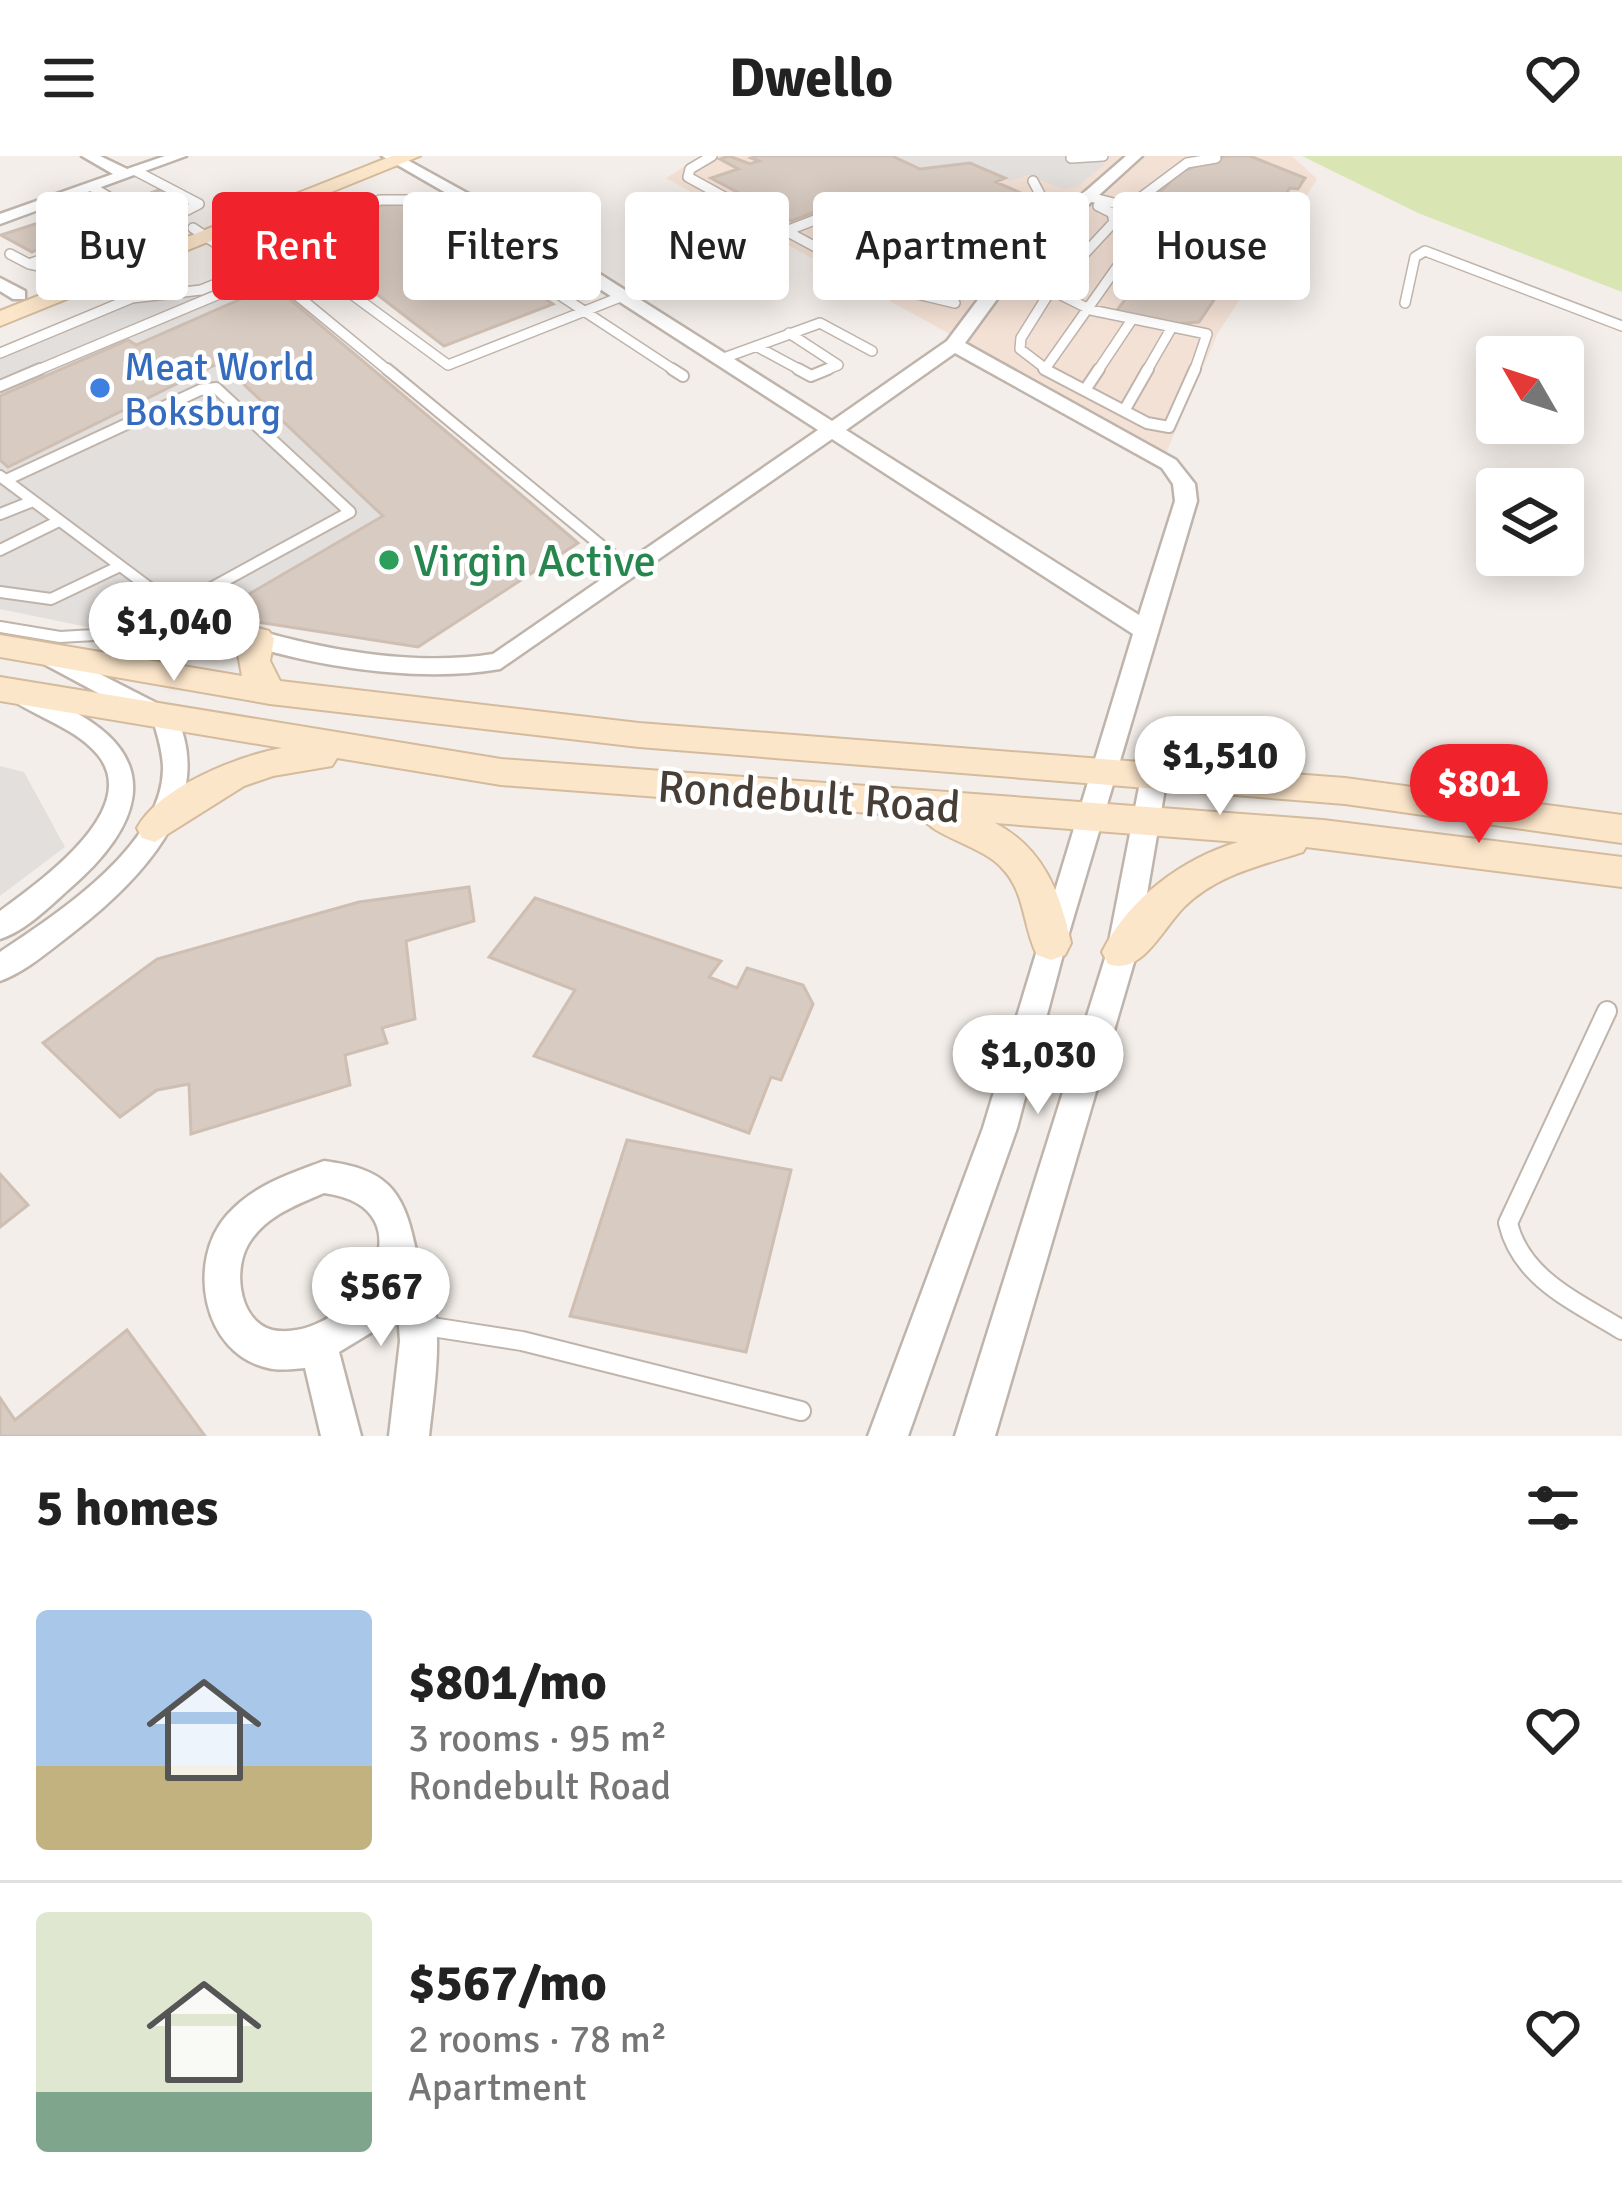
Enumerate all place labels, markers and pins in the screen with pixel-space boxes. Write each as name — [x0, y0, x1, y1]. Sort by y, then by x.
place label: Meat World Boksburg — [124, 343, 315, 436]
marker: Meat World Boksburg — [87, 375, 113, 401]
place label: Virgin Active — [413, 534, 656, 589]
marker: Virgin Active — [376, 547, 402, 573]
pin: $1,040 — [76, 582, 272, 684]
pin: $1,510 — [1122, 716, 1318, 818]
pin: $801 — [1408, 744, 1550, 846]
pin: $1,030 — [940, 1015, 1136, 1117]
pin: $567 — [310, 1247, 452, 1349]

